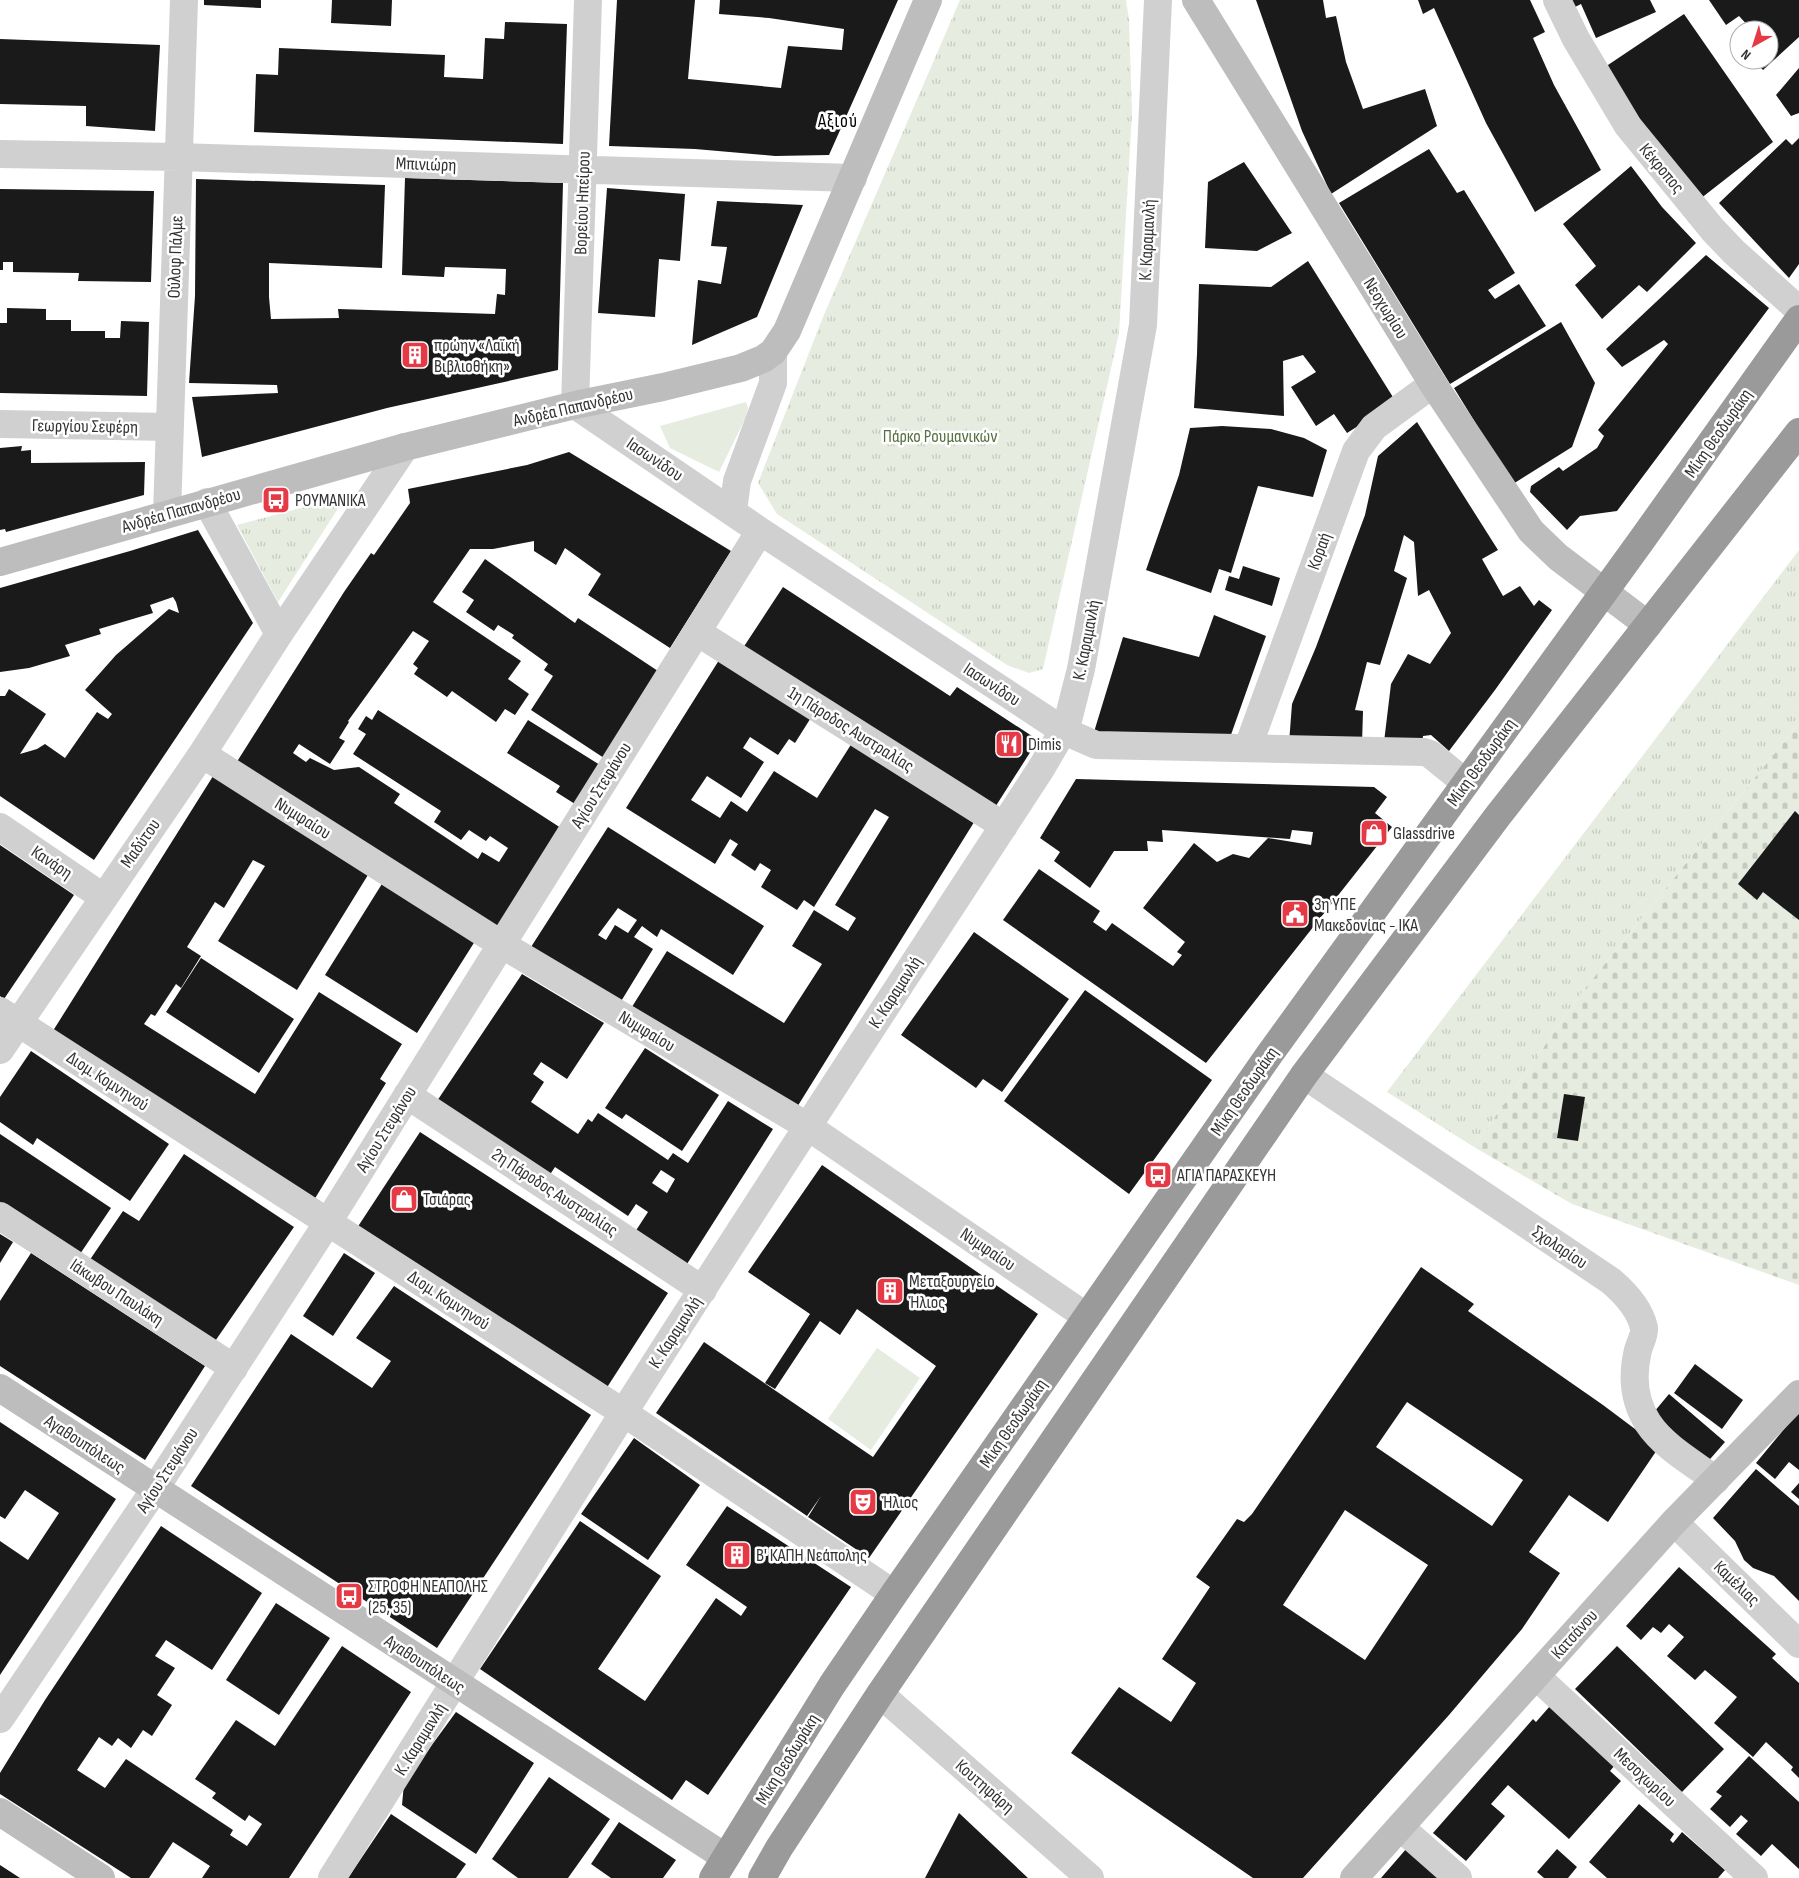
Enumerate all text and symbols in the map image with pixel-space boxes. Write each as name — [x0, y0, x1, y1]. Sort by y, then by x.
north arrow — [1729, 20, 1779, 70]
text: N — [1738, 46, 1754, 64]
district label: Αξιού — [817, 110, 858, 133]
street label: Κέκροπος — [1635, 139, 1689, 198]
street label: Βορείου Ηπείρου — [570, 151, 595, 255]
street label: Μπινιώρη — [395, 153, 457, 176]
street label: Κ. Καραμανλή — [1135, 199, 1160, 281]
street label: Ούλοφ Πάλμε — [164, 215, 187, 299]
street label: Νεοχωρίου — [1359, 274, 1412, 343]
place label: πρώην «Λαϊκή Βιβλιοθήκη» — [434, 335, 520, 377]
building icon: πρώην «Λαϊκή Βιβλιοθήκη» — [400, 340, 430, 370]
street label: Ανδρέα Παπανδρέου — [510, 383, 635, 432]
street label: Μίκη Θεοδωράκη — [1680, 385, 1757, 482]
street label: Γεωργίου Σεφέρη — [32, 415, 138, 438]
park label: Πάρκο Ρουμανικών — [883, 426, 997, 447]
street label: Ιασωνίδου — [623, 433, 687, 486]
street label: Ανδρέα Παπανδρέου — [118, 484, 243, 538]
bus stop icon: ΡΟΥΜΑΝΙΚΑ — [261, 485, 291, 515]
place label: ΡΟΥΜΑΝΙΚΑ — [295, 490, 366, 511]
street label: Κοραή — [1303, 530, 1336, 573]
street label: Κ. Καραμανλή — [1068, 598, 1105, 682]
street label: Ιασωνίδου — [959, 658, 1024, 711]
street label: 1η Πάροδος Αυστραλίας — [784, 682, 918, 777]
street label: Μίκη Θεοδωράκη — [1442, 714, 1520, 810]
restaurant icon: Dimis — [994, 729, 1024, 759]
place label: Dimis — [1028, 734, 1062, 755]
street label: Αγίου Στεφάνου — [566, 738, 636, 833]
street label: Νυμφαίου — [271, 793, 335, 844]
street label: Μαδύτου — [116, 815, 165, 872]
shop icon: Glassdrive — [1359, 818, 1389, 848]
place label: Glassdrive — [1393, 823, 1455, 844]
street label: Κανάρη — [27, 841, 76, 884]
place label: 3η ΥΠΕ Μακεδονίας - IKA — [1314, 894, 1418, 936]
public building icon: 3η ΥΠΕ Μακεδονίας - IKA — [1280, 899, 1310, 929]
street label: Κ. Καραμανλή — [864, 952, 926, 1032]
street label: Νυμφαίου — [615, 1006, 679, 1056]
street label: Μίκη Θεοδωράκη — [1206, 1043, 1283, 1140]
street label: Διομ. Κομνηνού — [63, 1047, 153, 1116]
street label: Αγίου Στεφάνου — [351, 1082, 421, 1177]
street label: 2η Πάροδος Αυστραλίας — [488, 1144, 622, 1241]
bus stop icon: ΑΓΙΑ ΠΑΡΑΣΚΕΥΗ — [1143, 1160, 1173, 1190]
place label: ΑΓΙΑ ΠΑΡΑΣΚΕΥΗ — [1176, 1165, 1276, 1186]
shop icon: Τσιάρας — [389, 1184, 419, 1214]
place label: Τσιάρας — [423, 1189, 471, 1210]
street label: Σχολαρίου — [1528, 1221, 1591, 1273]
street label: Νυμφαίου — [956, 1223, 1019, 1275]
street label: Ιάκωβου Παυλάκη — [66, 1254, 167, 1330]
street label: Διομ. Κομνηνού — [404, 1266, 494, 1335]
place label: Μεταξουργείο Ήλιος — [908, 1271, 995, 1313]
building icon: Μεταξουργείο Ήλιος — [875, 1276, 905, 1306]
street label: Κ. Καραμανλή — [644, 1292, 706, 1372]
street label: Μίκη Θεοδωράκη — [975, 1375, 1052, 1472]
street label: Αγαθουπόλεως — [40, 1410, 129, 1478]
street label: Αγίου Στεφάνου — [132, 1424, 203, 1518]
theatre icon: Ήλιος — [848, 1487, 878, 1517]
place label: Ήλιος — [881, 1492, 918, 1513]
building icon: Β' ΚΑΠΗ Νεάπολης — [722, 1540, 752, 1570]
place label: Β' ΚΑΠΗ Νεάπολης — [756, 1545, 867, 1566]
street label: Καμέλιας — [1709, 1556, 1764, 1610]
place label: ΣΤΡΟΦΗ ΝΕΑΠΟΛΗΣ (25, 35) — [368, 1576, 488, 1618]
bus stop icon: ΣΤΡΟΦΗ ΝΕΑΠΟΛΗΣ (25, 35) — [334, 1581, 364, 1611]
street label: Κατσάνου — [1547, 1605, 1602, 1663]
street label: Αγαθουπόλεως — [380, 1630, 469, 1698]
street label: Κ. Καραμανλή — [390, 1699, 451, 1779]
street label: Μίκη Θεοδωράκη — [751, 1710, 824, 1809]
street label: Μεσοχωρίου — [1609, 1743, 1680, 1811]
street label: Κουτηφάρη — [951, 1755, 1018, 1818]

